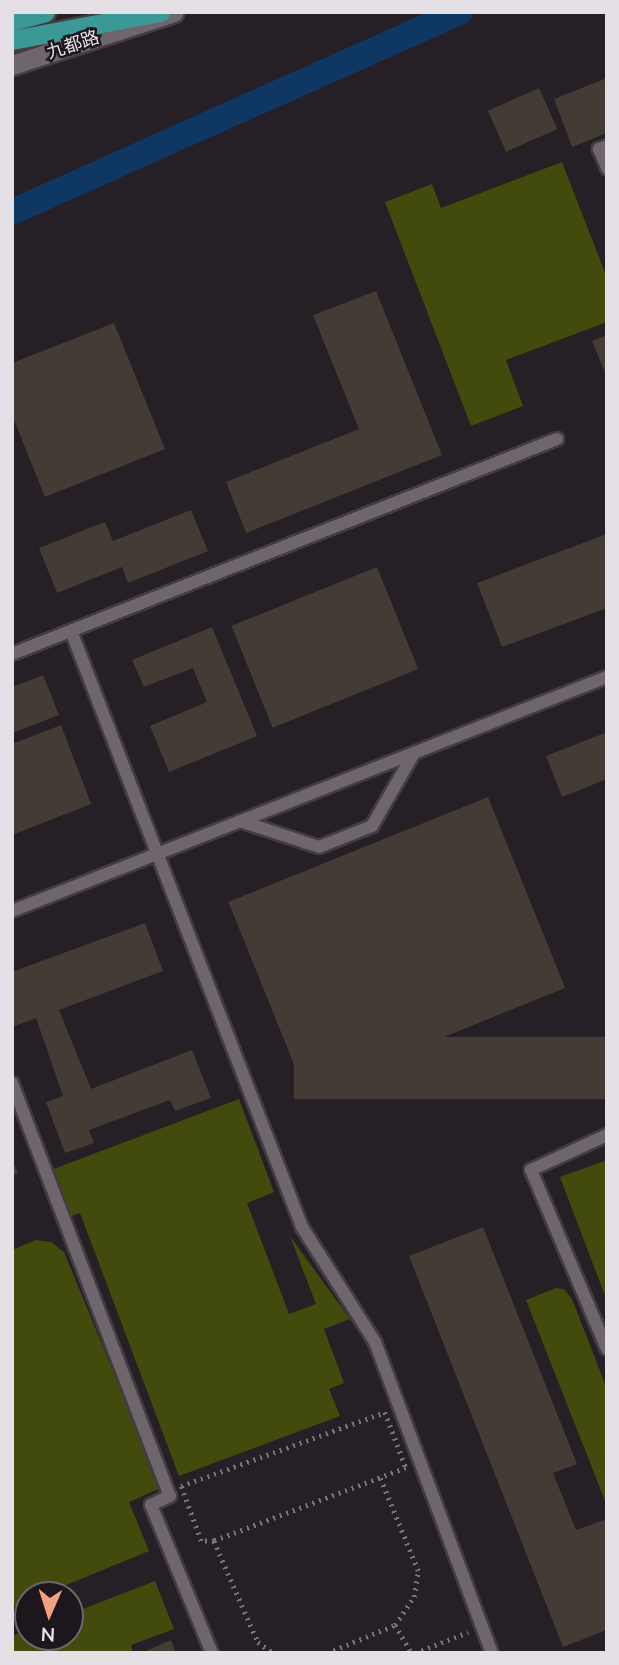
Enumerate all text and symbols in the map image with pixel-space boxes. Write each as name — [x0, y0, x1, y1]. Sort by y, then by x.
street label: 九都路 — [44, 26, 102, 64]
north arrow — [14, 1581, 84, 1651]
text: N — [40, 1623, 56, 1647]

